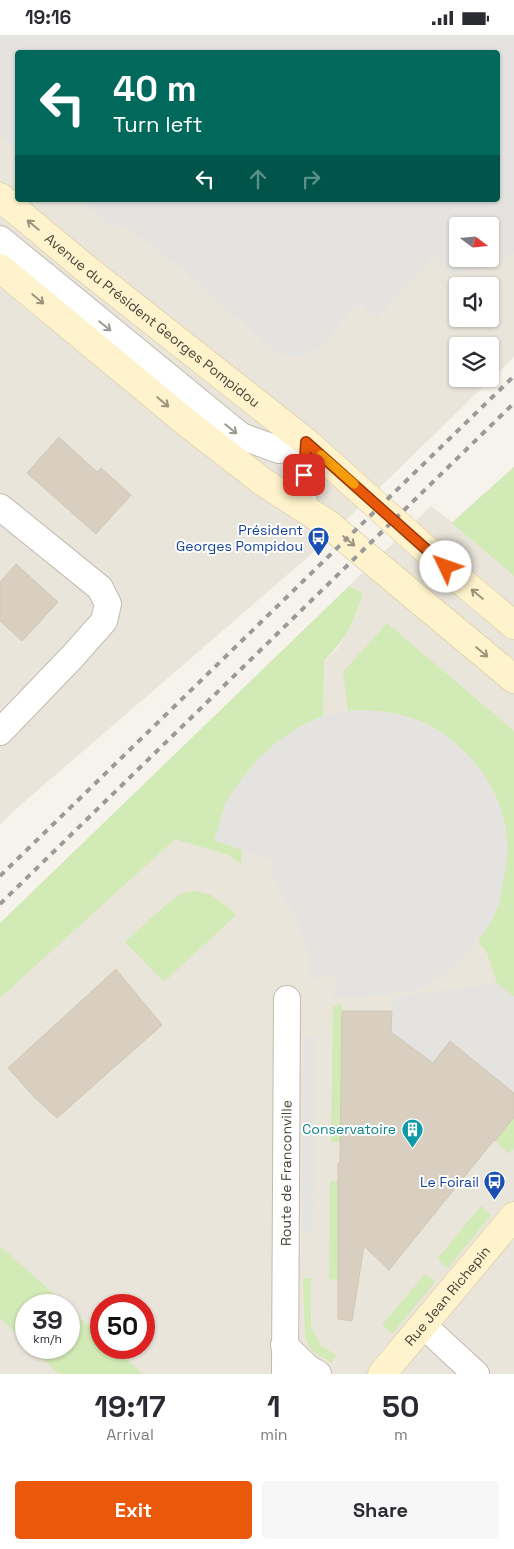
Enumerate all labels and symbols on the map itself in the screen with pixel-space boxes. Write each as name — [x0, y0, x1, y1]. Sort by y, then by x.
north arrow — [449, 217, 499, 267]
one-way arrow — [27, 220, 40, 231]
street label: Avenue du Président Georges Pompidou — [41, 229, 264, 411]
one-way arrow — [31, 293, 44, 304]
one-way arrow — [99, 320, 112, 331]
one-way arrow — [156, 397, 169, 408]
one-way arrow — [224, 423, 237, 434]
pin — [283, 454, 325, 496]
place label: Président Georges Pompidou — [176, 521, 303, 555]
bus stop icon: Président Georges Pompidou — [307, 526, 331, 557]
one-way arrow — [342, 536, 355, 547]
position arrow — [419, 540, 471, 592]
one-way arrow — [470, 588, 483, 599]
one-way arrow — [475, 647, 488, 658]
street label: Route de Franconville — [277, 1100, 295, 1246]
building icon: Conservatoire — [400, 1117, 424, 1148]
place label: Conservatoire — [302, 1120, 396, 1138]
bus stop icon: Le Foirail — [483, 1170, 507, 1201]
place label: Le Foirail — [420, 1173, 479, 1191]
street label: Rue Jean Richepin — [401, 1242, 494, 1349]
speed limit sign: 50 — [90, 1294, 155, 1359]

